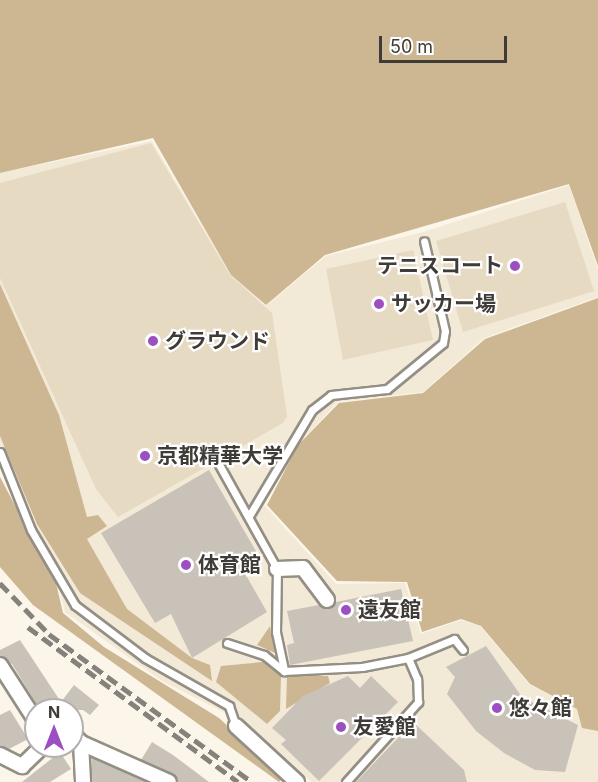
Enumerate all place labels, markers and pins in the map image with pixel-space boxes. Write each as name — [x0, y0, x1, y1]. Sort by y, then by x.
place label: テニスコート — [377, 253, 503, 279]
marker: テニスコート — [508, 259, 522, 273]
place label: サッカー場 — [391, 291, 496, 317]
marker: サッカー場 — [372, 297, 386, 311]
place label: グラウンド — [165, 328, 270, 354]
marker: グラウンド — [146, 334, 160, 348]
place label: 京都精華大学 — [157, 443, 283, 469]
marker: 京都精華大学 — [138, 449, 152, 463]
place label: 体育館 — [198, 552, 261, 578]
marker: 体育館 — [179, 558, 193, 572]
place label: 遠友館 — [358, 597, 421, 623]
marker: 遠友館 — [339, 603, 353, 617]
place label: 悠々館 — [509, 695, 572, 721]
marker: 悠々館 — [490, 701, 504, 715]
place label: 友愛館 — [353, 714, 416, 740]
marker: 友愛館 — [334, 720, 348, 734]

